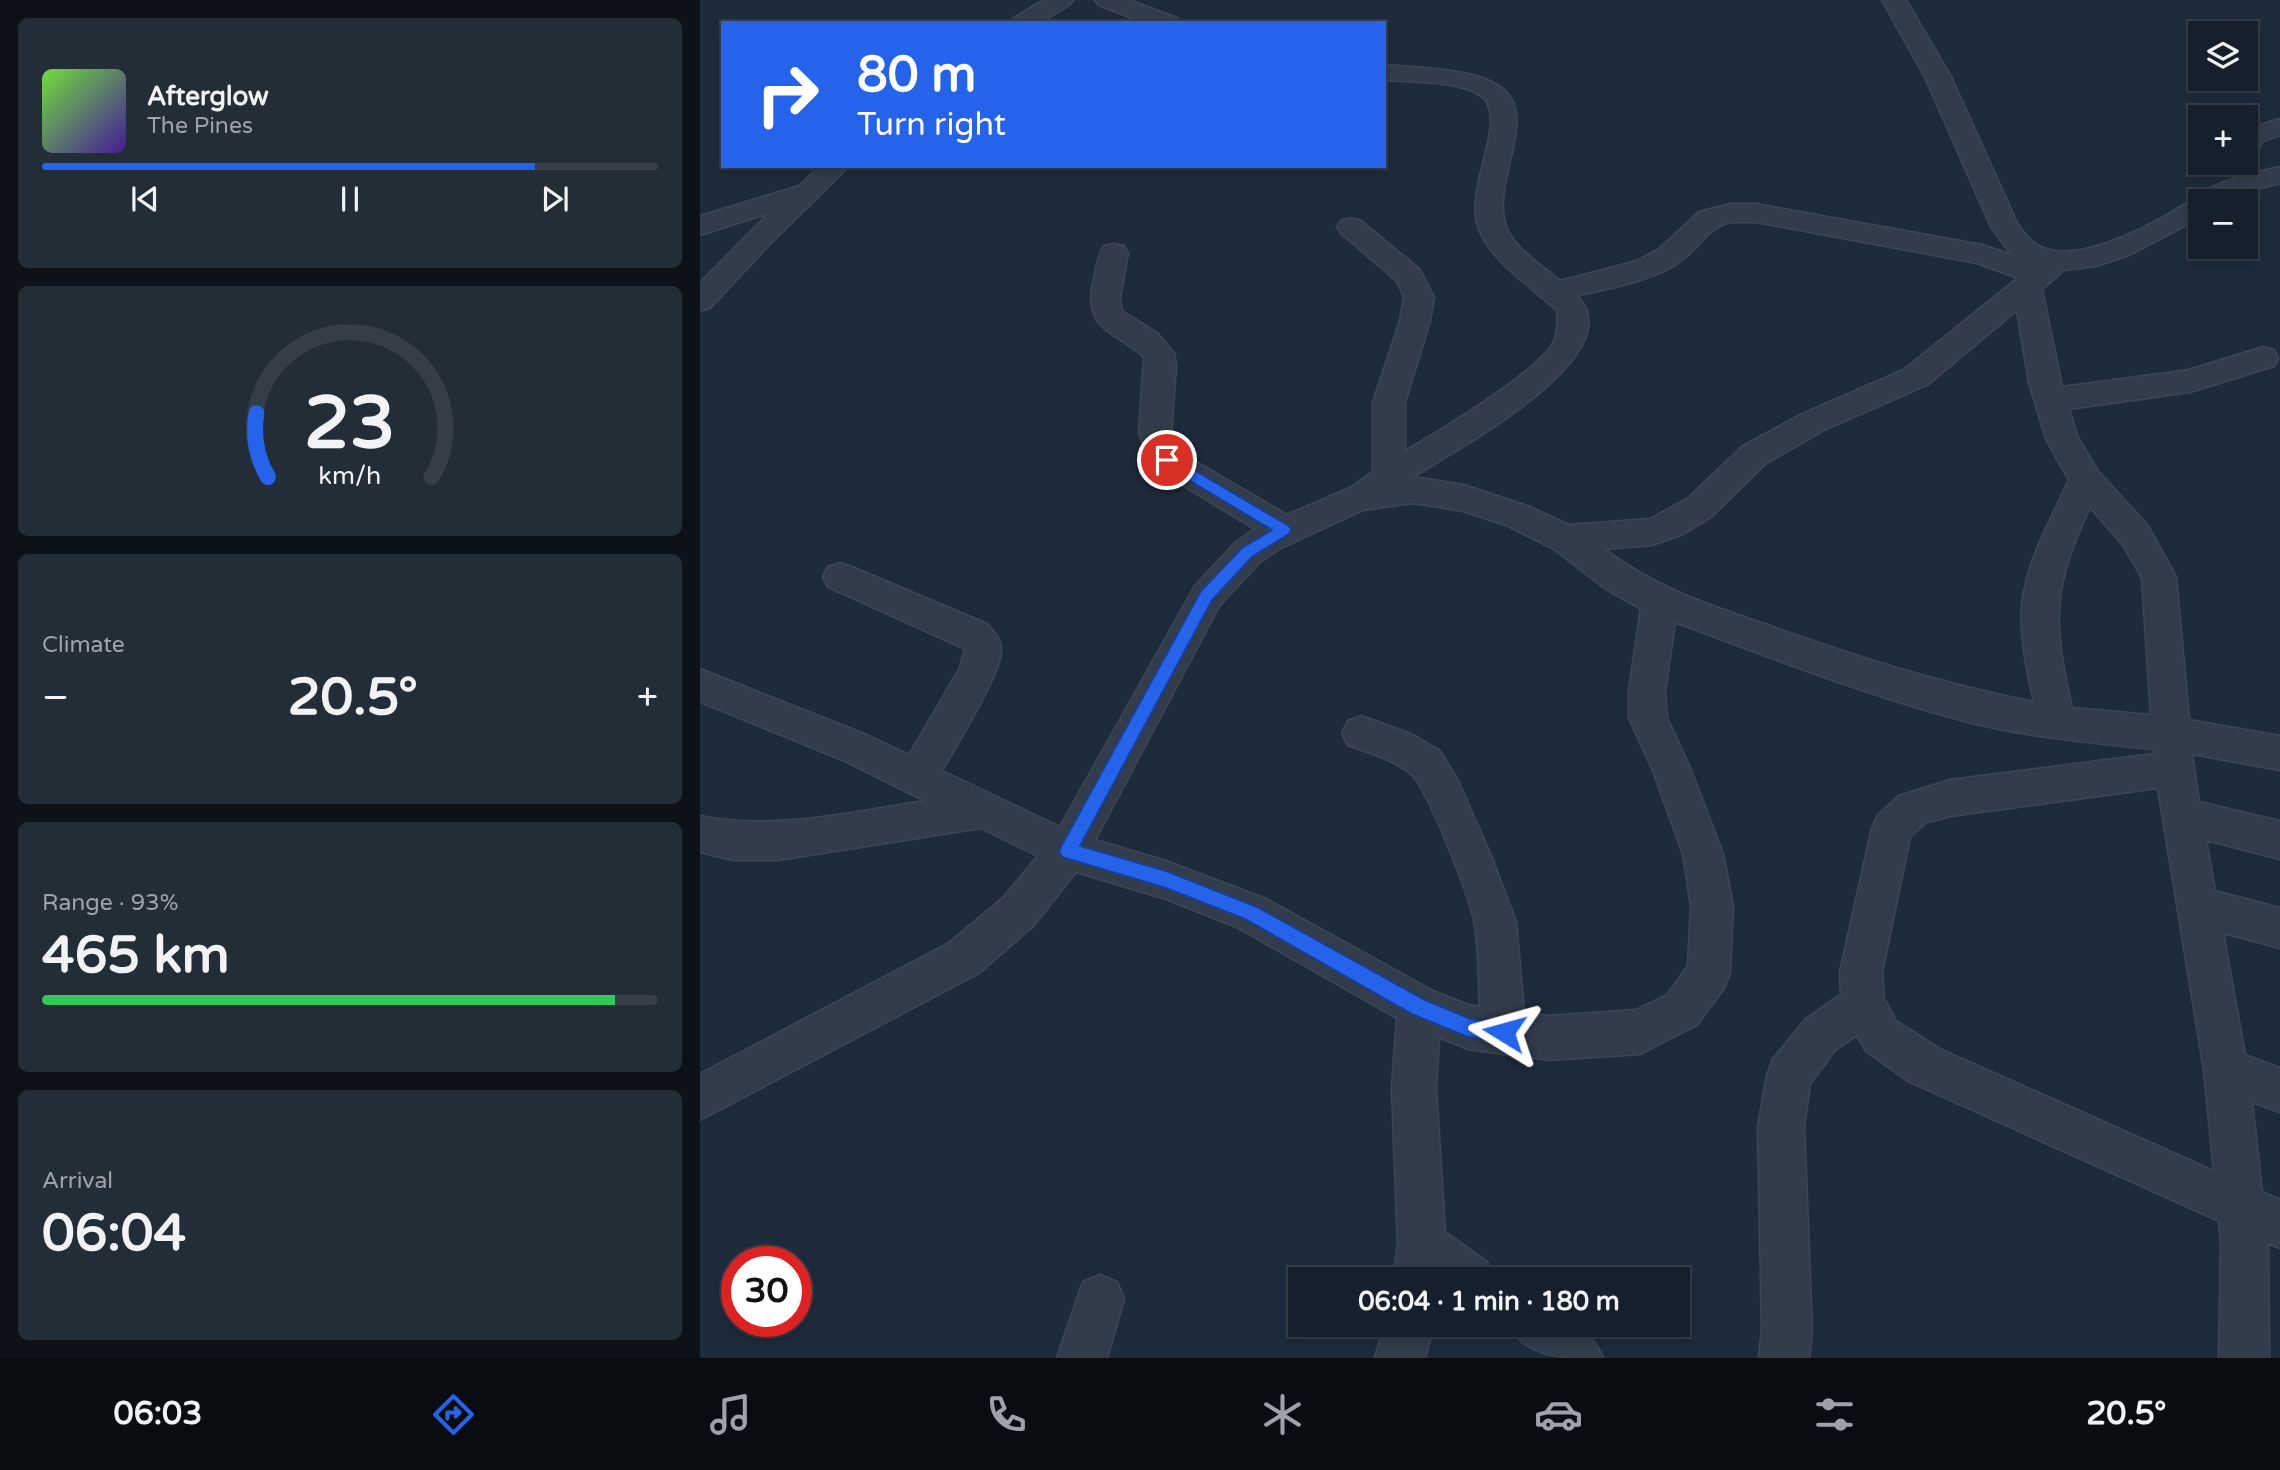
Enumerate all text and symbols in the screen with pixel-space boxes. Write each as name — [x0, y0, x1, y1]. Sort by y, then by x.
map controls — [2188, 21, 2258, 259]
button: layers — [2188, 21, 2258, 91]
text: 80 m — [857, 46, 976, 105]
icon: right — [742, 49, 833, 140]
text: Afterglow — [147, 81, 269, 112]
button: + — [2188, 105, 2258, 175]
text: Turn right — [857, 106, 1006, 144]
text: The Pines — [147, 112, 253, 140]
icon: previous — [126, 180, 164, 218]
icon: pause — [331, 180, 369, 218]
icon: next — [536, 180, 574, 218]
button: − — [2188, 189, 2258, 259]
text: 23 — [304, 380, 396, 468]
pin — [1137, 430, 1197, 490]
icon: arrive — [1148, 441, 1186, 479]
text: km/h — [319, 461, 381, 491]
text: Climate — [42, 631, 125, 659]
text: 20.5° — [288, 666, 418, 729]
text: − — [42, 675, 69, 721]
text: + — [637, 675, 658, 721]
text: Range · 93% — [42, 889, 178, 917]
text: 465 km — [42, 924, 230, 987]
position arrow — [1467, 995, 1541, 1069]
text: Arrival — [42, 1167, 113, 1195]
text: 06:04 — [42, 1202, 186, 1265]
speed limit sign: 30 — [721, 1246, 812, 1337]
text: 06:04 · 1 min · 180 m — [1358, 1286, 1620, 1317]
icon: directions — [429, 1390, 478, 1439]
icon: music — [706, 1390, 755, 1439]
icon: phone — [982, 1390, 1031, 1439]
icon: climate — [1258, 1390, 1307, 1439]
icon: car — [1534, 1390, 1583, 1439]
icon: filters — [1810, 1390, 1859, 1439]
text: 06:03 — [114, 1395, 202, 1433]
text: 20.5° — [2086, 1395, 2166, 1433]

